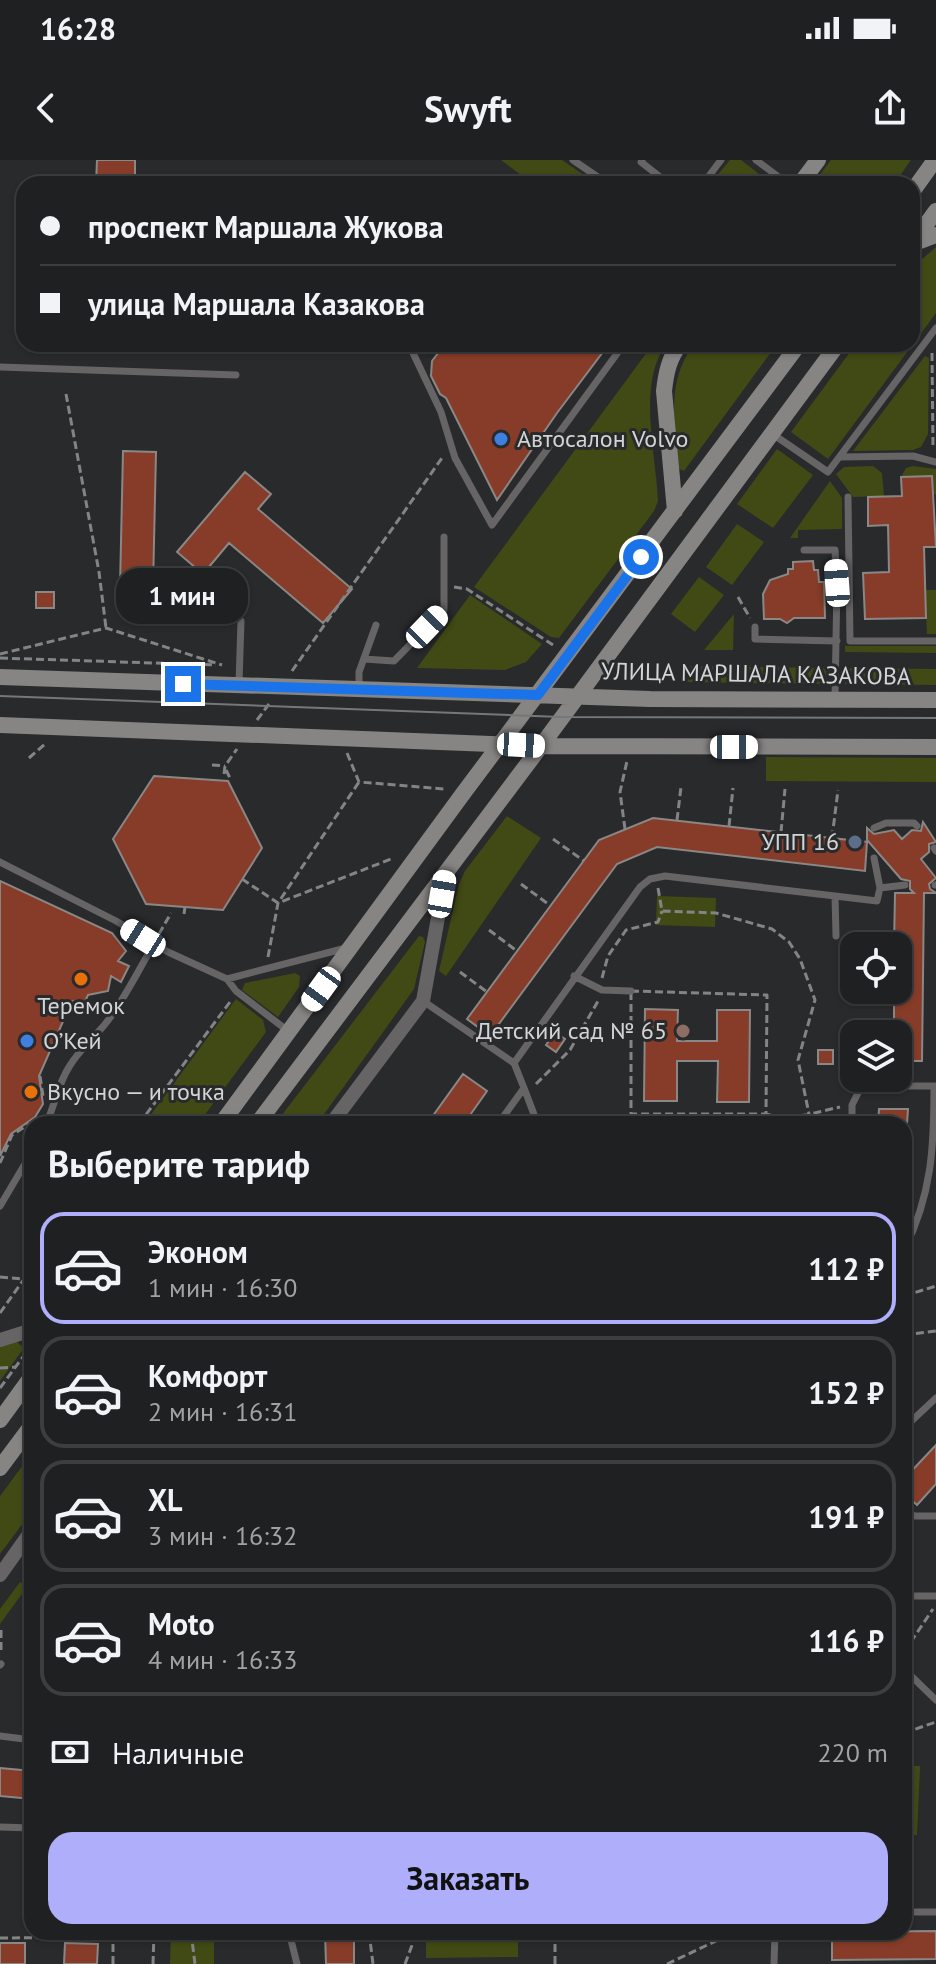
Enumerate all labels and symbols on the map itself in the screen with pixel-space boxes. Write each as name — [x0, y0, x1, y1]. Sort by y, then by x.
place label: Автосалон Volvo — [517, 423, 688, 454]
marker: Автосалон Volvo — [492, 430, 510, 448]
route start — [623, 539, 659, 575]
car — [823, 558, 851, 608]
callout: 1 мин — [117, 568, 249, 624]
car — [402, 601, 452, 653]
street label: УЛИЦА МАРШАЛА КАЗАКОВА — [601, 655, 911, 692]
route end — [165, 666, 201, 702]
car — [496, 732, 546, 758]
car — [710, 735, 758, 759]
place label: УПП 16 — [762, 826, 839, 857]
marker: УПП 16 — [846, 833, 864, 851]
car — [426, 868, 458, 920]
car — [116, 915, 170, 961]
car — [297, 963, 345, 1015]
marker: Теремок — [72, 970, 90, 988]
place label: Теремок — [37, 990, 125, 1021]
place label: Детский сад № 65 — [476, 1015, 667, 1046]
marker: Детский сад № 65 — [674, 1022, 692, 1040]
place label: О’Кей — [43, 1025, 102, 1056]
marker: О’Кей — [18, 1032, 36, 1050]
place label: Вкусно — и точка — [47, 1076, 225, 1107]
marker: Вкусно — и точка — [22, 1083, 40, 1101]

